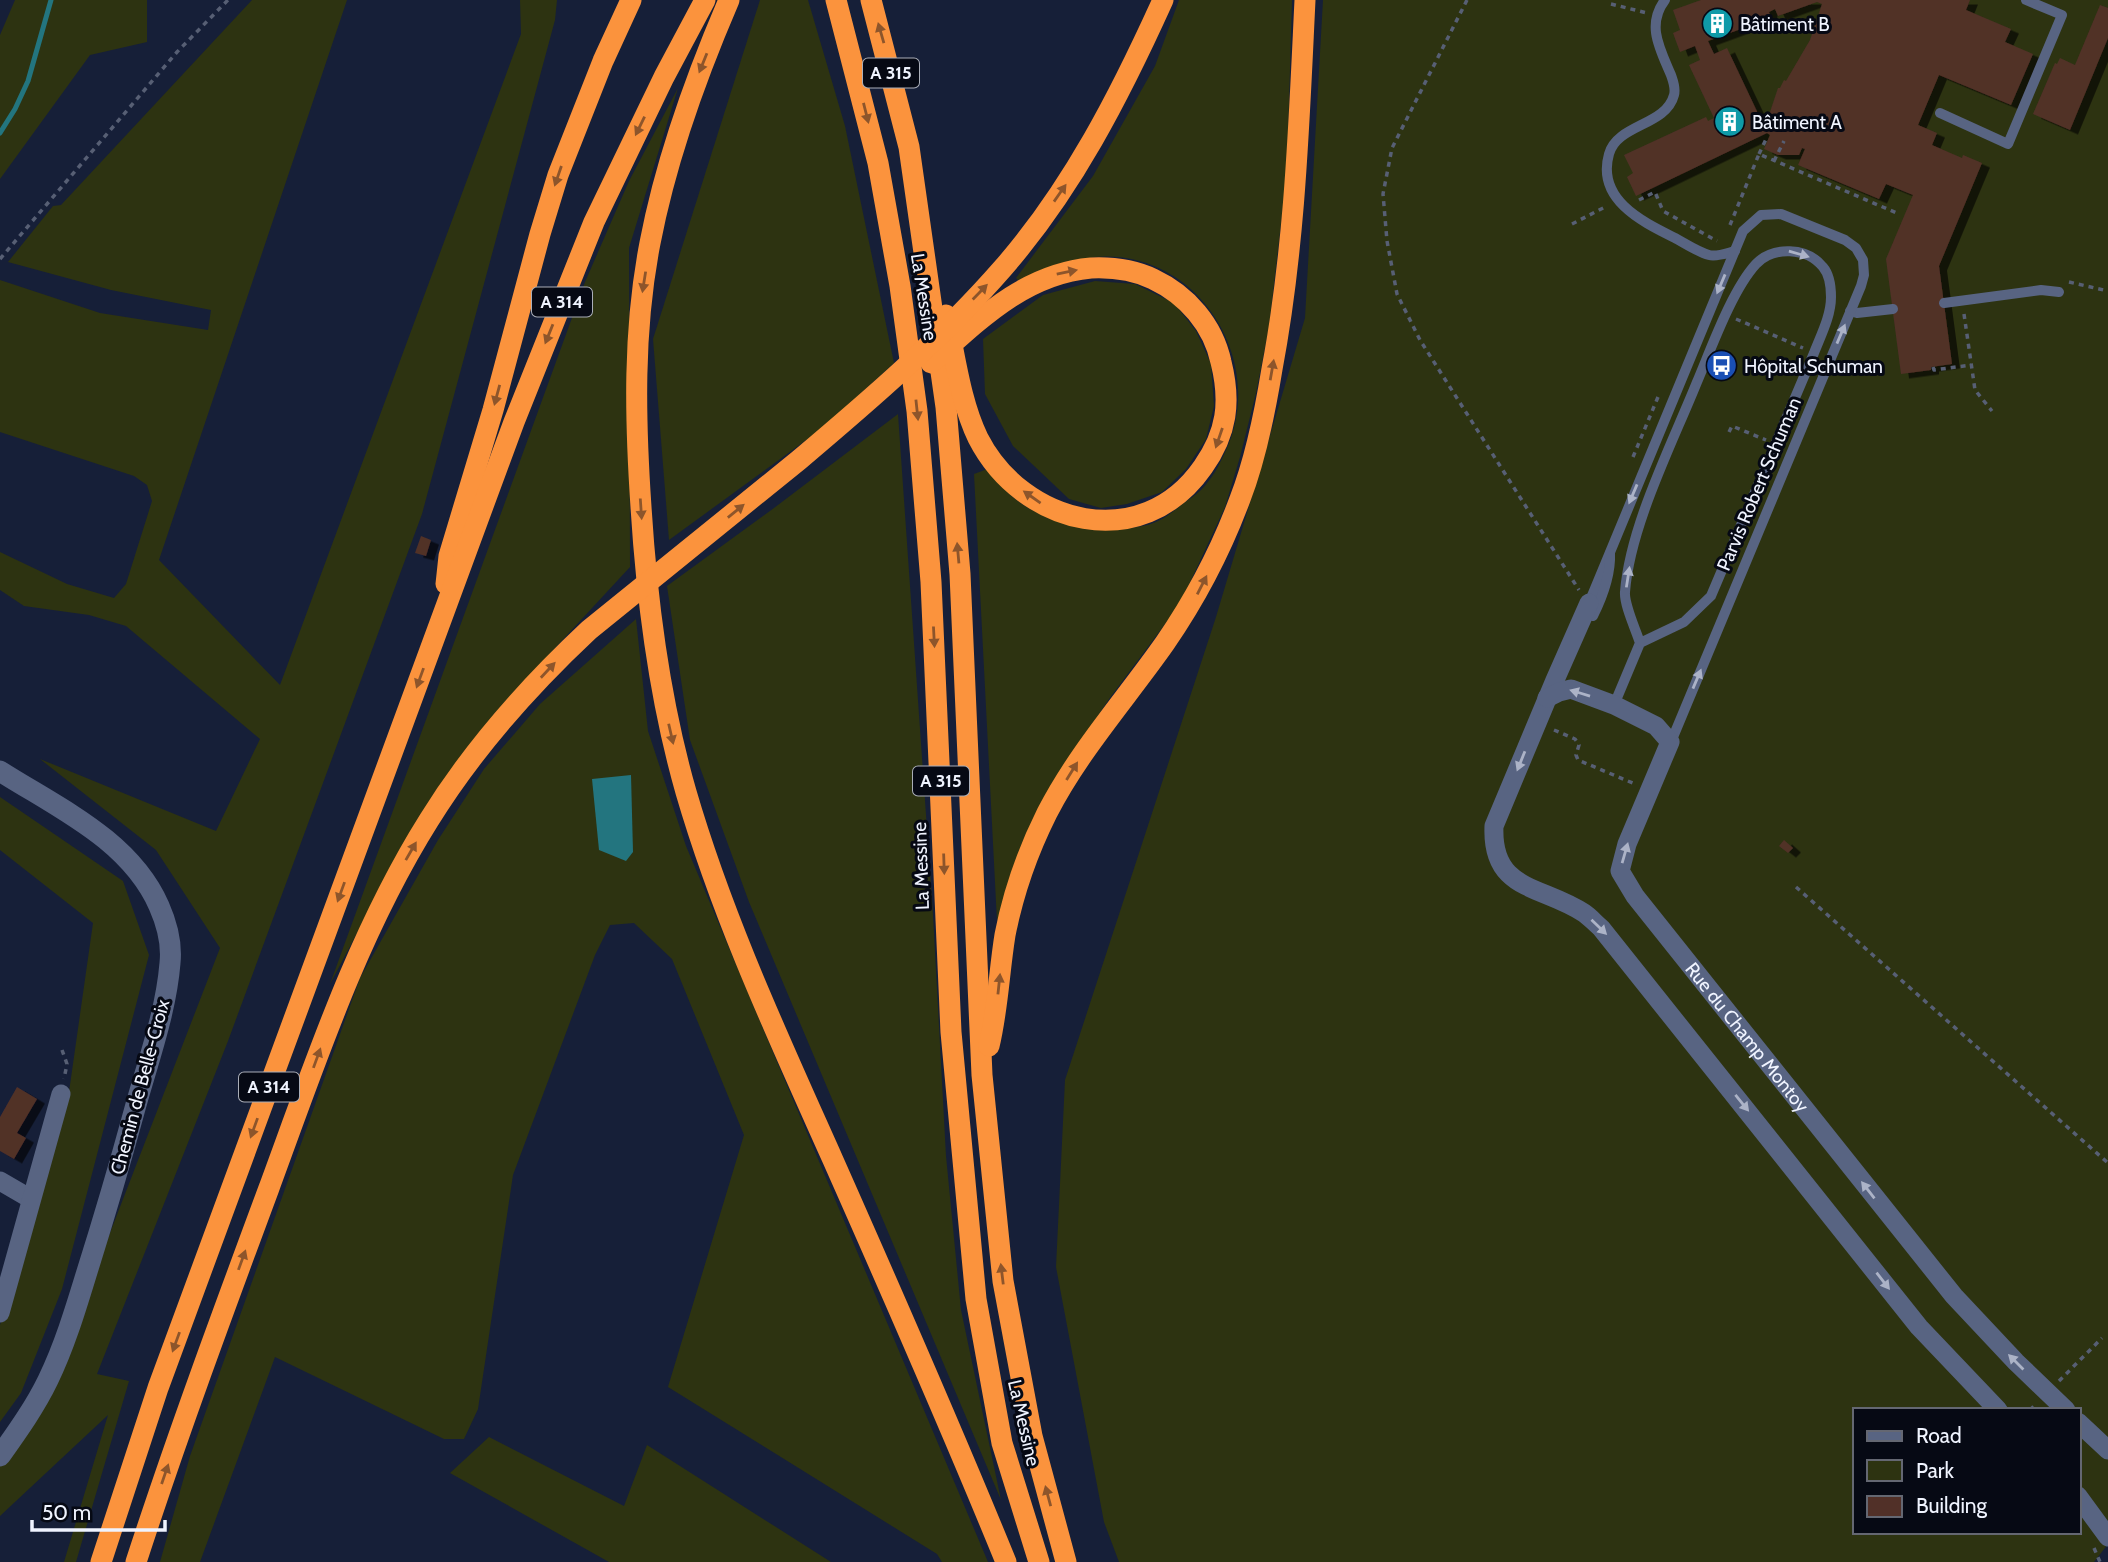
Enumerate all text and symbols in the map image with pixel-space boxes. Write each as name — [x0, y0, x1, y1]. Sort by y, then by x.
building icon: Bâtiment B — [1700, 7, 1734, 41]
place label: Bâtiment B — [1740, 13, 1830, 36]
one-way arrow — [875, 22, 885, 43]
one-way arrow — [697, 53, 708, 74]
road number: A 315 — [863, 58, 919, 88]
one-way arrow — [861, 102, 872, 124]
building icon: Bâtiment A — [1712, 105, 1746, 139]
place label: Bâtiment A — [1752, 111, 1842, 134]
one-way arrow — [635, 116, 646, 136]
one-way arrow — [552, 166, 563, 187]
one-way arrow — [1053, 184, 1067, 202]
one-way arrow — [1788, 250, 1809, 260]
street label: La Messine — [906, 252, 942, 343]
one-way arrow — [1056, 267, 1078, 278]
one-way arrow — [638, 271, 649, 293]
one-way arrow — [1715, 274, 1727, 294]
one-way arrow — [972, 284, 988, 301]
road number: A 314 — [532, 288, 592, 316]
one-way arrow — [1836, 323, 1847, 344]
one-way arrow — [544, 324, 555, 345]
bus stop icon: Hôpital Schuman — [1704, 349, 1738, 383]
place label: Hôpital Schuman — [1744, 355, 1883, 378]
one-way arrow — [1267, 359, 1278, 381]
one-way arrow — [492, 385, 502, 406]
street label: Parvis Robert Schuman — [1712, 394, 1806, 574]
one-way arrow — [911, 399, 922, 421]
one-way arrow — [1213, 427, 1224, 448]
one-way arrow — [1627, 483, 1638, 504]
one-way arrow — [1023, 490, 1041, 504]
one-way arrow — [636, 498, 647, 520]
one-way arrow — [727, 503, 745, 518]
one-way arrow — [952, 542, 963, 564]
one-way arrow — [1623, 566, 1634, 588]
one-way arrow — [1196, 575, 1207, 595]
one-way arrow — [928, 626, 939, 648]
one-way arrow — [540, 661, 556, 679]
one-way arrow — [414, 668, 425, 689]
one-way arrow — [1691, 669, 1702, 690]
one-way arrow — [1570, 687, 1591, 697]
one-way arrow — [666, 723, 677, 745]
one-way arrow — [1515, 751, 1526, 772]
one-way arrow — [1065, 761, 1078, 781]
road number: A 315 — [913, 766, 969, 796]
street label: La Messine — [908, 821, 934, 910]
one-way arrow — [405, 841, 417, 860]
one-way arrow — [1621, 842, 1631, 863]
one-way arrow — [939, 853, 950, 875]
one-way arrow — [335, 881, 346, 902]
one-way arrow — [1590, 918, 1607, 935]
street label: Rue du Champ Montoy — [1681, 958, 1814, 1117]
one-way arrow — [994, 973, 1005, 995]
street label: Chemin de Belle-Croix — [106, 997, 174, 1177]
one-way arrow — [312, 1047, 323, 1068]
road number: A 314 — [239, 1072, 299, 1102]
one-way arrow — [1734, 1094, 1749, 1112]
one-way arrow — [248, 1118, 259, 1139]
one-way arrow — [1862, 1181, 1876, 1199]
one-way arrow — [237, 1249, 248, 1270]
one-way arrow — [997, 1262, 1008, 1284]
one-way arrow — [1876, 1272, 1891, 1290]
one-way arrow — [170, 1331, 181, 1352]
one-way arrow — [2008, 1354, 2025, 1371]
street label: La Messine — [1003, 1378, 1045, 1469]
legend — [1853, 1408, 2080, 1534]
text: Road — [1916, 1423, 1962, 1448]
text: Park — [1916, 1458, 1954, 1483]
one-way arrow — [160, 1463, 171, 1484]
one-way arrow — [1042, 1485, 1053, 1507]
scale bar — [32, 1488, 164, 1532]
text: Building — [1916, 1493, 1988, 1518]
text: 50 m — [42, 1500, 91, 1525]

